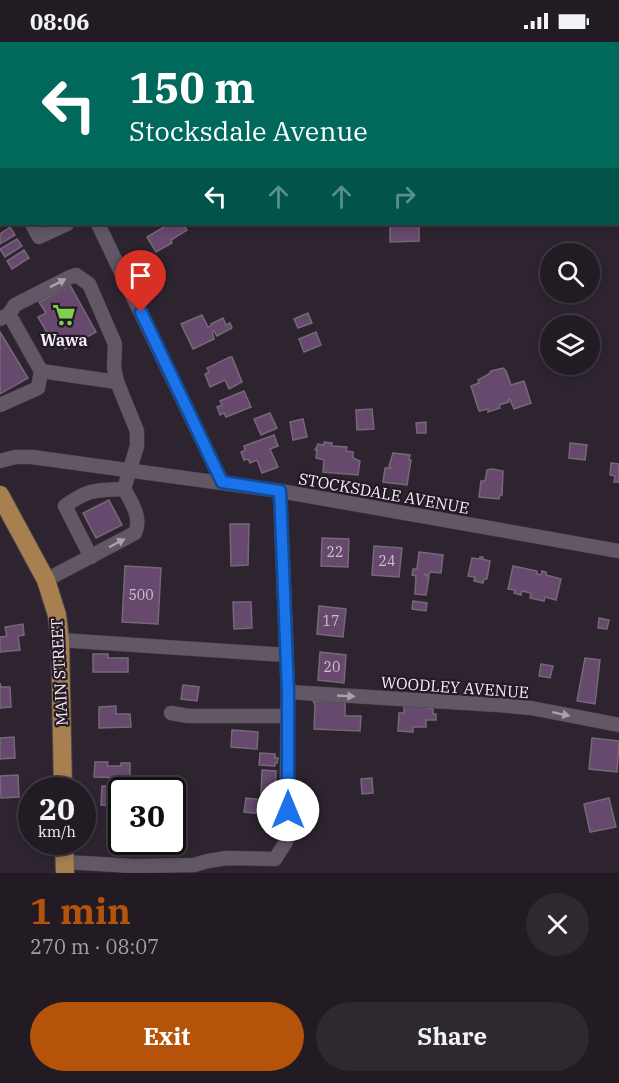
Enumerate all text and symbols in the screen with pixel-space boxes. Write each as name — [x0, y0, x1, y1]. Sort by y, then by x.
text: 08:06 — [30, 7, 89, 36]
text: 150 m — [129, 60, 255, 115]
icon: left — [30, 66, 108, 144]
text: Stocksdale Avenue — [129, 113, 368, 148]
icon: left — [199, 180, 232, 213]
icon: ahead — [262, 180, 295, 213]
icon: ahead — [325, 180, 358, 213]
icon: right — [388, 180, 421, 213]
map controls — [540, 243, 600, 375]
button: search — [540, 243, 600, 303]
pin — [115, 250, 166, 312]
icon: arrive — [124, 259, 157, 292]
one-way arrow — [49, 278, 66, 288]
supermarket icon: Wawa — [51, 302, 77, 328]
button: layers — [540, 315, 600, 375]
place label: Wawa — [40, 330, 88, 350]
street label: STOCKSDALE AVENUE — [297, 468, 471, 518]
one-way arrow — [108, 538, 125, 548]
house number: 22 — [327, 543, 343, 561]
house number: 24 — [379, 552, 395, 570]
house number: 500 — [128, 586, 154, 604]
house number: 17 — [323, 612, 339, 630]
street label: MAIN STREET — [46, 618, 72, 726]
house number: 20 — [324, 658, 340, 676]
street label: WOODLEY AVENUE — [380, 672, 530, 702]
one-way arrow — [337, 692, 356, 701]
one-way arrow — [552, 710, 570, 720]
speed limit sign: 30 — [108, 777, 186, 855]
position arrow — [256, 778, 320, 842]
text: 20 — [39, 789, 75, 828]
text: km/h — [38, 822, 76, 841]
text: 1 min — [30, 887, 131, 934]
button: close — [526, 893, 589, 956]
text: 270 m · 08:07 — [30, 933, 159, 960]
button: Exit — [30, 1002, 304, 1071]
button: Share — [316, 1002, 589, 1071]

